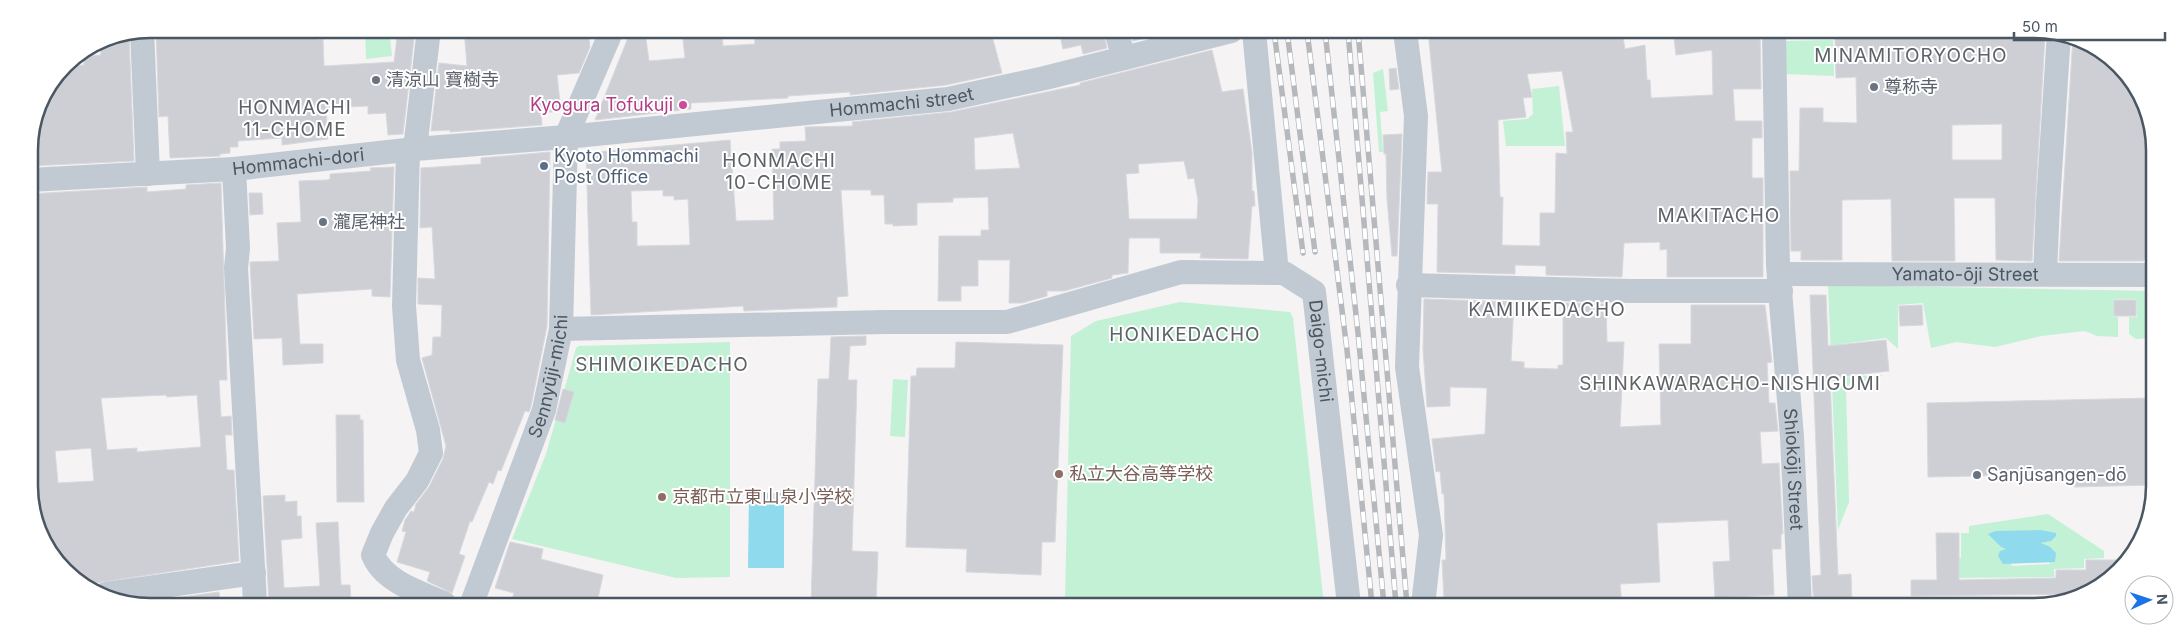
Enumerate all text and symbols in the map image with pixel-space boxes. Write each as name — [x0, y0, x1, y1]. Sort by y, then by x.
scale bar — [2014, 10, 2165, 42]
text: 50 m — [2022, 17, 2058, 36]
district label: MINAMITORYOCHO — [1814, 44, 2008, 67]
place label: 清涼山 寶樹寺 — [386, 69, 499, 90]
marker: 清涼山 寶樹寺 — [370, 74, 382, 86]
place label: 尊称寺 — [1884, 76, 1938, 97]
marker: 尊称寺 — [1868, 81, 1880, 93]
street label: Hommachi street — [828, 83, 975, 121]
place label: Kyogura Tofukuji — [530, 94, 673, 115]
district label: HONMACHI 11-CHOME — [238, 96, 352, 141]
marker: Kyogura Tofukuji — [677, 99, 689, 111]
street label: Hommachi-dori — [231, 144, 365, 179]
place label: Kyoto Hommachi Post Office — [554, 145, 699, 187]
district label: HONMACHI 10-CHOME — [722, 149, 836, 194]
marker: Kyoto Hommachi Post Office — [538, 160, 550, 172]
district label: MAKITACHO — [1658, 204, 1780, 227]
place label: 瀧尾神社 — [333, 211, 405, 232]
marker: 瀧尾神社 — [317, 216, 329, 228]
street label: Yamato-ōji Street — [1891, 263, 2039, 285]
district label: KAMIIKEDACHO — [1468, 298, 1626, 321]
street label: Daigo-michi — [1305, 299, 1337, 403]
street label: Sennyūji-michi — [524, 314, 571, 441]
district label: HONIKEDACHO — [1109, 323, 1261, 346]
district label: SHIMOIKEDACHO — [575, 353, 749, 376]
district label: SHINKAWARACHO-NISHIGUMI — [1579, 372, 1881, 395]
street label: Shiokōji Street — [1780, 407, 1807, 531]
place label: 私立大谷高等学校 — [1069, 463, 1213, 484]
place label: Sanjūsangen-dō — [1987, 464, 2127, 485]
marker: 私立大谷高等学校 — [1053, 468, 1065, 480]
marker: Sanjūsangen-dō — [1971, 469, 1983, 481]
place label: 京都市立東山泉小学校 — [672, 486, 852, 507]
marker: 京都市立東山泉小学校 — [656, 491, 668, 503]
north arrow — [2124, 575, 2174, 625]
text: N — [2154, 594, 2171, 605]

